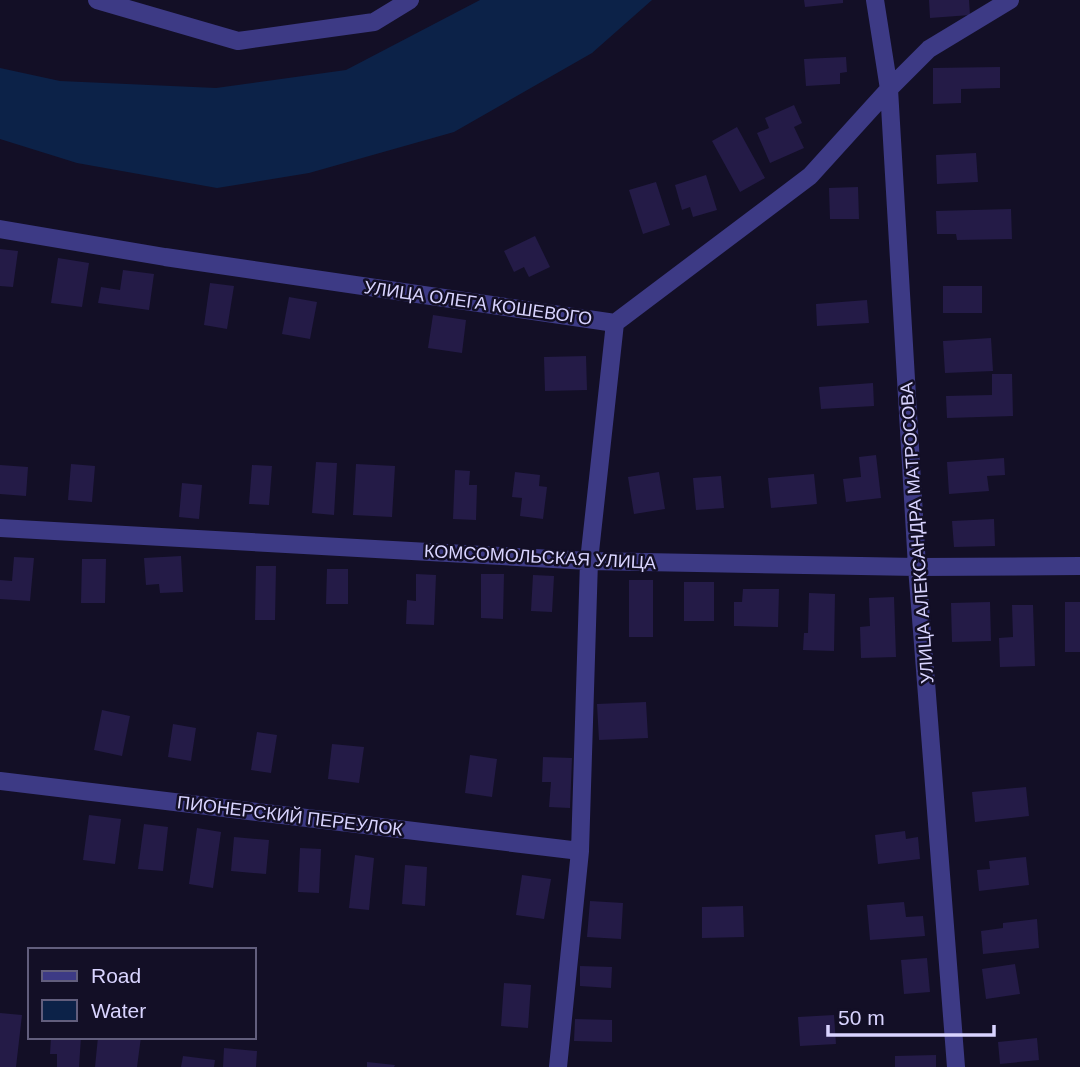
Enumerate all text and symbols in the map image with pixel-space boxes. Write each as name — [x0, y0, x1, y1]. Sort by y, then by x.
street label: УЛИЦА ОЛЕГА КОШЕВОГО — [363, 277, 593, 329]
street label: УЛИЦА АЛЕКСАНДРА МАТРОСОВА — [896, 382, 938, 684]
street label: КОМСОМОЛЬСКАЯ УЛИЦА — [423, 541, 657, 573]
street label: ПИОНЕРСКИЙ ПЕРЕУЛОК — [176, 791, 405, 840]
legend — [28, 948, 256, 1039]
text: Road — [91, 964, 141, 987]
scale bar — [828, 993, 994, 1038]
text: Water — [91, 999, 146, 1022]
text: 50 m — [838, 1006, 885, 1029]

